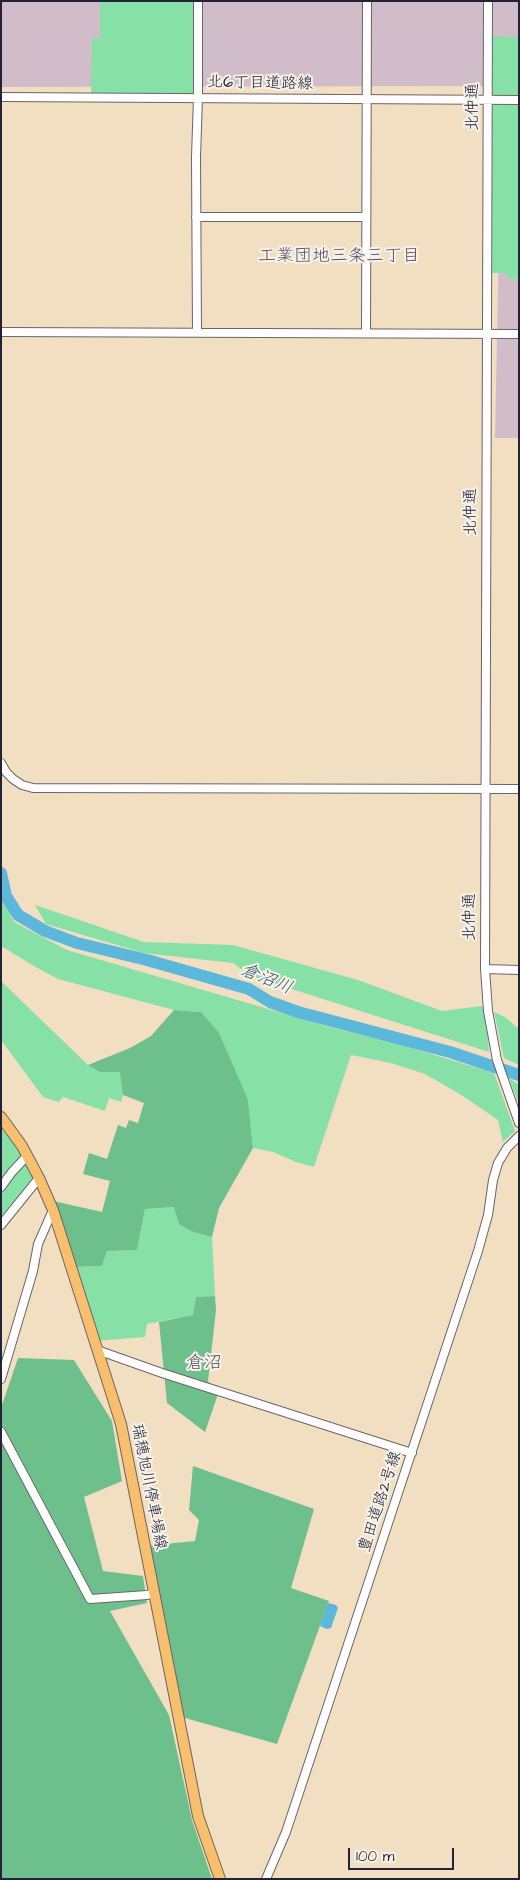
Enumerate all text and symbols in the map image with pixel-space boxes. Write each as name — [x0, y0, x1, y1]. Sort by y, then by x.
street label: 北6丁目道路線 — [207, 73, 313, 95]
street label: 北仲通 — [464, 83, 484, 131]
district label: 工業団地三条三丁目 — [258, 246, 420, 268]
street label: 北仲通 — [462, 488, 482, 536]
street label: 北仲通 — [461, 893, 481, 941]
water label: 倉沼川 — [237, 960, 295, 1000]
district label: 倉沼 — [186, 1353, 222, 1375]
street label: 瑞穂旭川停車場線 — [126, 1422, 170, 1552]
street label: 豊田道路2号線 — [356, 1449, 406, 1555]
scale bar — [350, 1838, 456, 1870]
text: 100 m — [356, 1846, 395, 1867]

